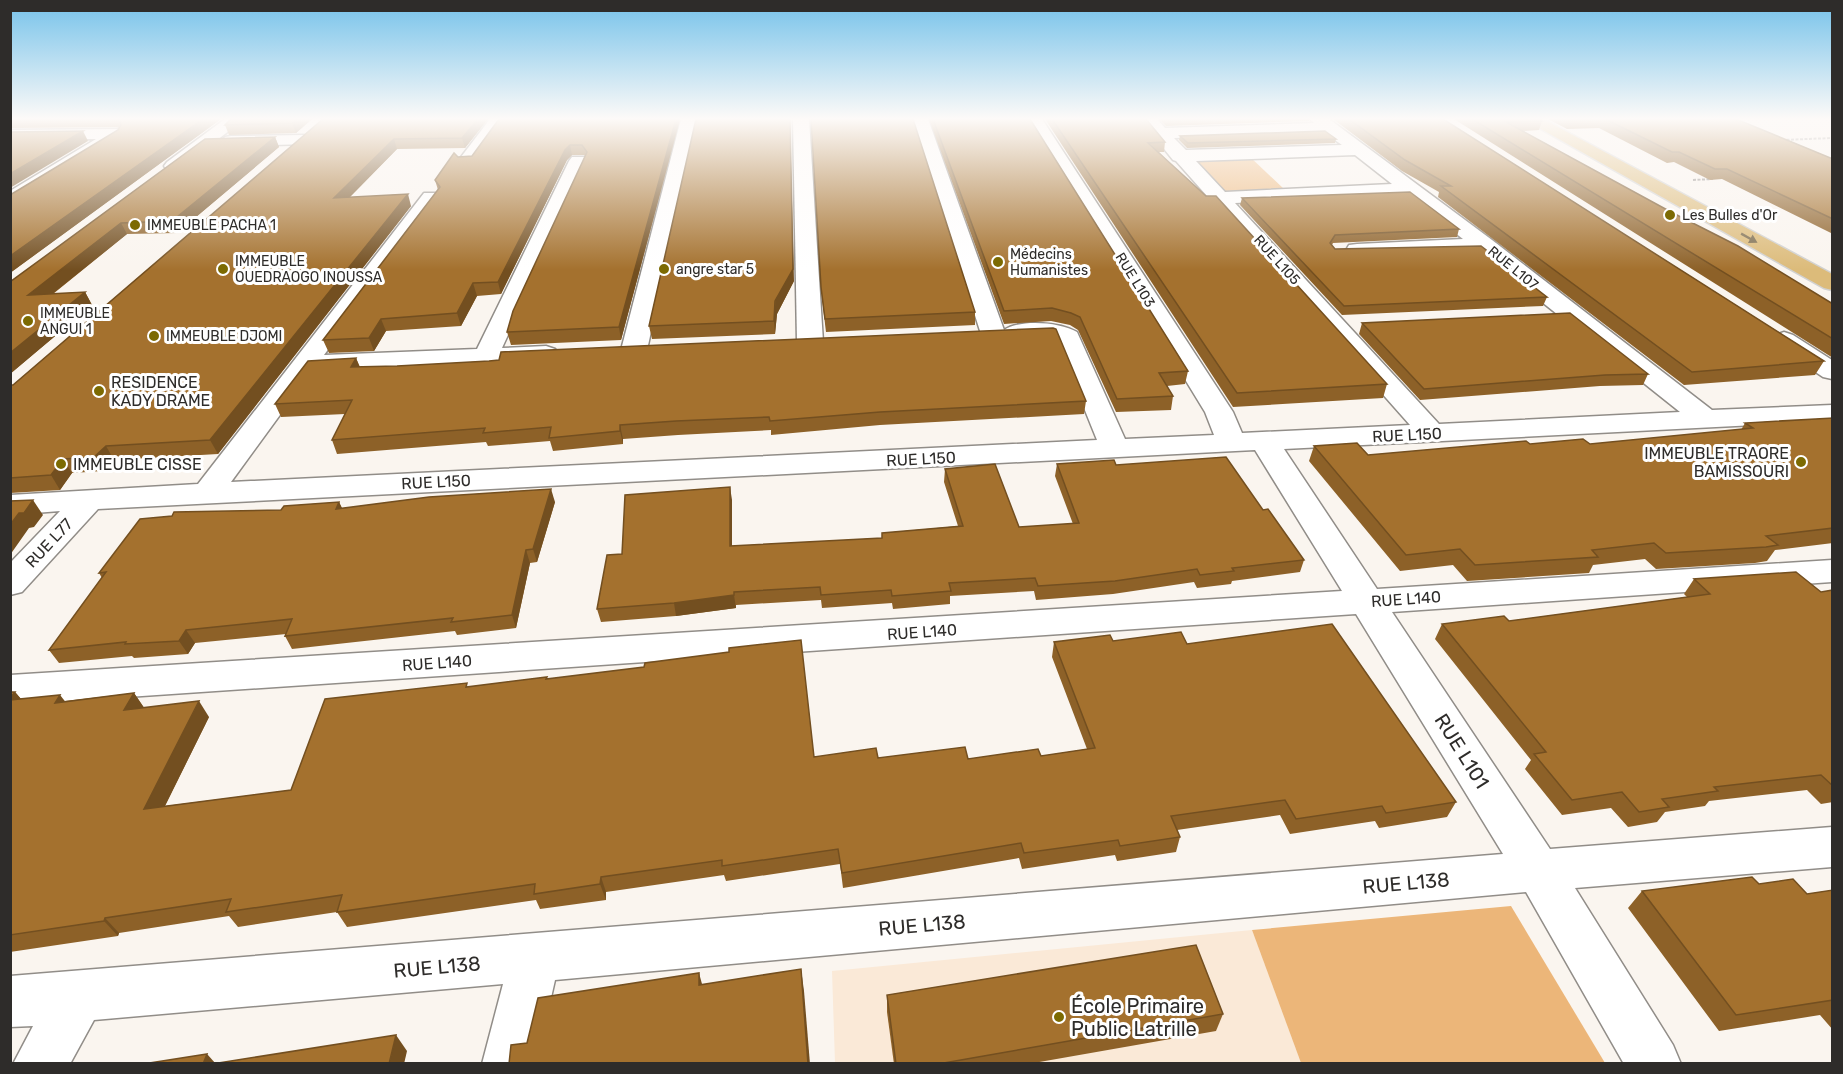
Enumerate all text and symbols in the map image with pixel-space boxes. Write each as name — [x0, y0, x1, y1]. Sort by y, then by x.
place label: Les Bulles d'Or — [1682, 207, 1778, 224]
marker: Les Bulles d'Or — [1663, 208, 1677, 222]
place label: IMMEUBLE PACHA 1 — [147, 217, 276, 234]
marker: IMMEUBLE PACHA 1 — [128, 218, 142, 232]
street label: RUE L105 — [1250, 232, 1304, 288]
one-way arrow — [1741, 233, 1758, 243]
street label: RUE L107 — [1484, 243, 1542, 293]
place label: Médecins Humanistes — [1010, 246, 1088, 279]
street label: RUE L103 — [1112, 250, 1158, 310]
place label: IMMEUBLE OUEDRAOGO INOUSSA — [235, 253, 383, 286]
marker: Médecins Humanistes — [991, 255, 1005, 269]
place label: angre star 5 — [676, 261, 754, 278]
marker: IMMEUBLE OUEDRAOGO INOUSSA — [216, 262, 230, 276]
marker: angre star 5 — [657, 262, 671, 276]
place label: IMMEUBLE ANGUI 1 — [40, 305, 110, 338]
marker: IMMEUBLE ANGUI 1 — [21, 314, 35, 328]
place label: IMMEUBLE DJOMI — [166, 328, 282, 345]
marker: IMMEUBLE DJOMI — [147, 329, 161, 343]
place label: RESIDENCE KADY DRAME — [111, 373, 210, 410]
marker: RESIDENCE KADY DRAME — [92, 384, 106, 398]
street label: RUE L150 — [1372, 424, 1442, 446]
place label: IMMEUBLE TRAORE BAMISSOURI — [1644, 444, 1789, 481]
street label: RUE L150 — [886, 448, 956, 470]
place label: IMMEUBLE CISSE — [73, 455, 202, 474]
marker: IMMEUBLE TRAORE BAMISSOURI — [1794, 455, 1808, 469]
marker: IMMEUBLE CISSE — [54, 457, 68, 471]
street label: RUE L150 — [401, 471, 471, 493]
street label: RUE L77 — [21, 514, 77, 572]
street label: RUE L140 — [1370, 587, 1442, 611]
street label: RUE L140 — [886, 620, 958, 644]
street label: RUE L140 — [401, 651, 473, 675]
street label: RUE L101 — [1430, 709, 1494, 793]
street label: RUE L138 — [1361, 867, 1451, 899]
street label: RUE L138 — [877, 909, 967, 941]
street label: RUE L138 — [392, 951, 482, 983]
place label: École Primaire Public Latrille — [1071, 994, 1204, 1041]
marker: École Primaire Public Latrille — [1052, 1010, 1066, 1024]

